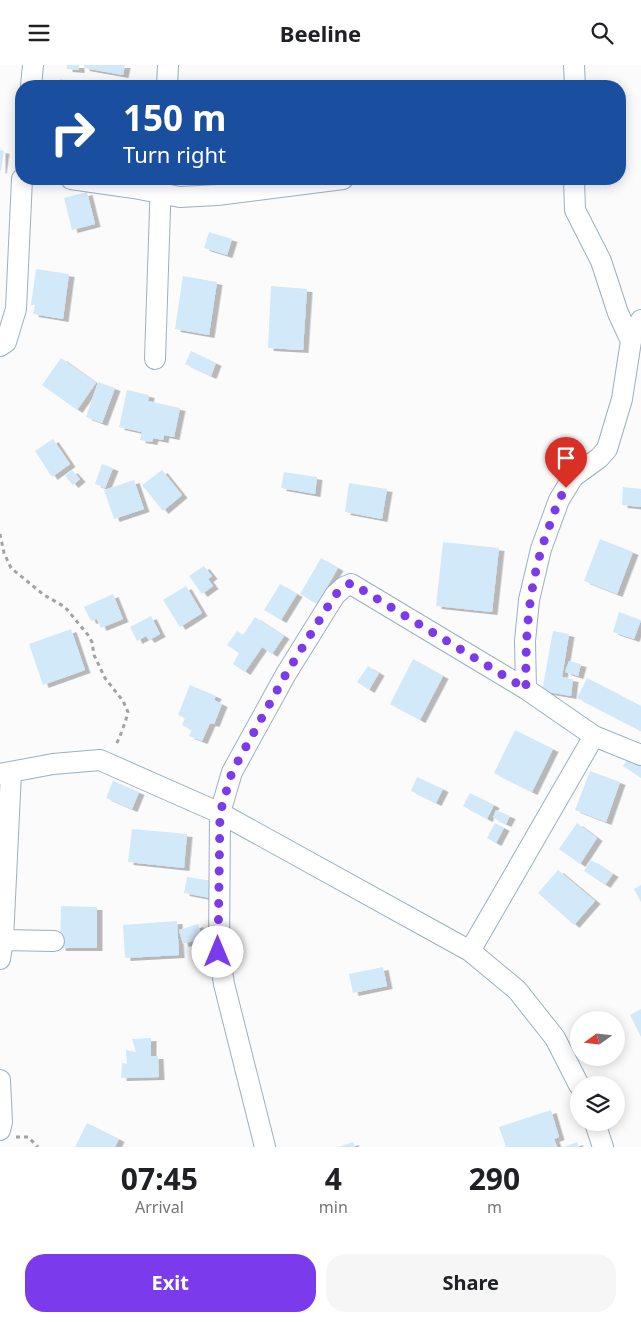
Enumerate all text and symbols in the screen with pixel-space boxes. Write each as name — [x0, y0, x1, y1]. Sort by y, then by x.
text: Beeline — [280, 18, 361, 48]
icon: menu — [25, 19, 53, 47]
icon: search — [588, 19, 616, 47]
text: 150 m — [123, 94, 226, 141]
icon: right — [40, 100, 105, 165]
text: Turn right — [123, 139, 226, 169]
pin — [545, 437, 587, 488]
icon: arrive — [552, 444, 580, 472]
position arrow — [191, 925, 243, 977]
north arrow — [570, 1011, 625, 1066]
map controls — [570, 1011, 625, 1131]
button: layers — [570, 1076, 625, 1131]
text: 07:45 — [121, 1158, 198, 1199]
text: 4 — [325, 1158, 342, 1199]
text: 290 — [469, 1158, 520, 1199]
text: Arrival — [135, 1196, 184, 1218]
text: min — [319, 1196, 348, 1218]
text: m — [487, 1196, 502, 1218]
button: Exit — [25, 1254, 316, 1312]
button: Share — [326, 1254, 616, 1312]

